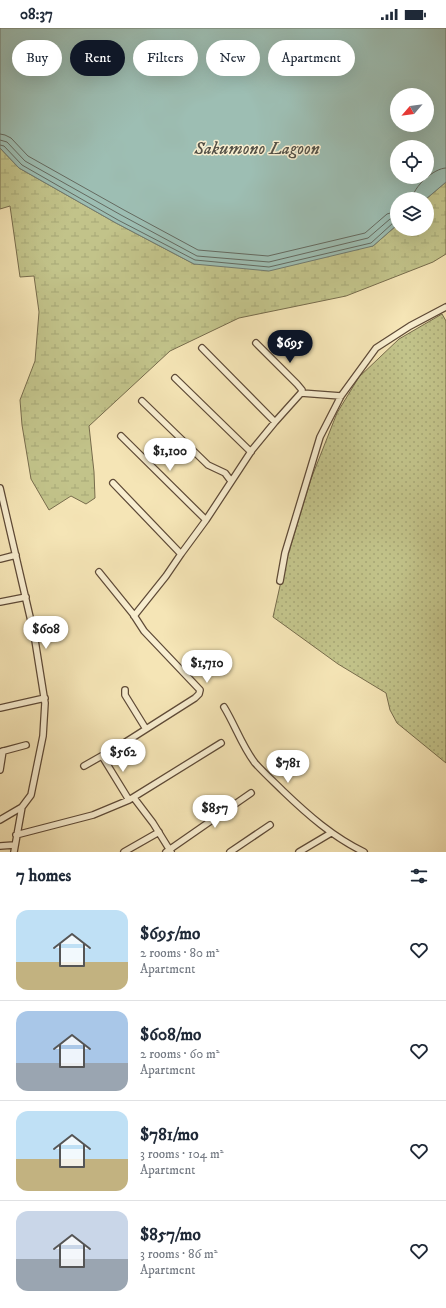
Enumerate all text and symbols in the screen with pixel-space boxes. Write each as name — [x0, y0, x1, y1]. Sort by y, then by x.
text: 08:37 — [20, 5, 53, 24]
chip: Buy — [12, 40, 62, 76]
chip: Rent — [70, 40, 125, 76]
chip: Filters — [133, 40, 198, 76]
chip: New — [206, 40, 260, 76]
chip: Apartment — [268, 40, 355, 76]
north arrow — [390, 88, 434, 132]
map controls — [390, 88, 434, 236]
water label: Sakumono Lagoon — [193, 138, 320, 160]
button: locate — [390, 140, 434, 184]
button: layers — [390, 192, 434, 236]
pin: $695 — [266, 330, 314, 364]
text: $695 — [277, 335, 303, 351]
pin: $1,100 — [137, 438, 203, 472]
text: $1,100 — [153, 443, 187, 459]
pin: $608 — [22, 616, 70, 650]
text: $608 — [32, 621, 60, 637]
pin: $1,710 — [174, 650, 240, 684]
text: $1,710 — [190, 655, 224, 671]
pin: $562 — [99, 739, 147, 773]
text: $562 — [110, 744, 136, 760]
pin: $781 — [264, 750, 312, 784]
text: $781 — [275, 755, 301, 771]
pin: $857 — [191, 795, 239, 829]
text: $857 — [202, 800, 228, 816]
text: 7 homes — [16, 865, 71, 887]
icon: filters — [408, 865, 430, 887]
text: $695/mo — [140, 923, 200, 945]
icon: home — [48, 926, 96, 974]
icon: heart — [408, 939, 430, 961]
text: 2 rooms · 80 m² — [140, 945, 219, 961]
text: Apartment — [140, 961, 195, 977]
text: $608/mo — [140, 1024, 201, 1046]
icon: home — [48, 1027, 96, 1075]
icon: heart — [408, 1040, 430, 1062]
text: 2 rooms · 60 m² — [140, 1046, 220, 1062]
text: Apartment — [140, 1062, 195, 1078]
text: $781/mo — [140, 1124, 199, 1146]
icon: home — [48, 1127, 96, 1175]
icon: heart — [408, 1140, 430, 1162]
text: 3 rooms · 104 m² — [140, 1146, 223, 1162]
text: Apartment — [140, 1162, 195, 1178]
text: $857/mo — [140, 1224, 201, 1246]
icon: home — [48, 1227, 96, 1275]
icon: heart — [408, 1240, 430, 1262]
text: 3 rooms · 86 m² — [140, 1246, 218, 1262]
text: Apartment — [140, 1262, 195, 1278]

